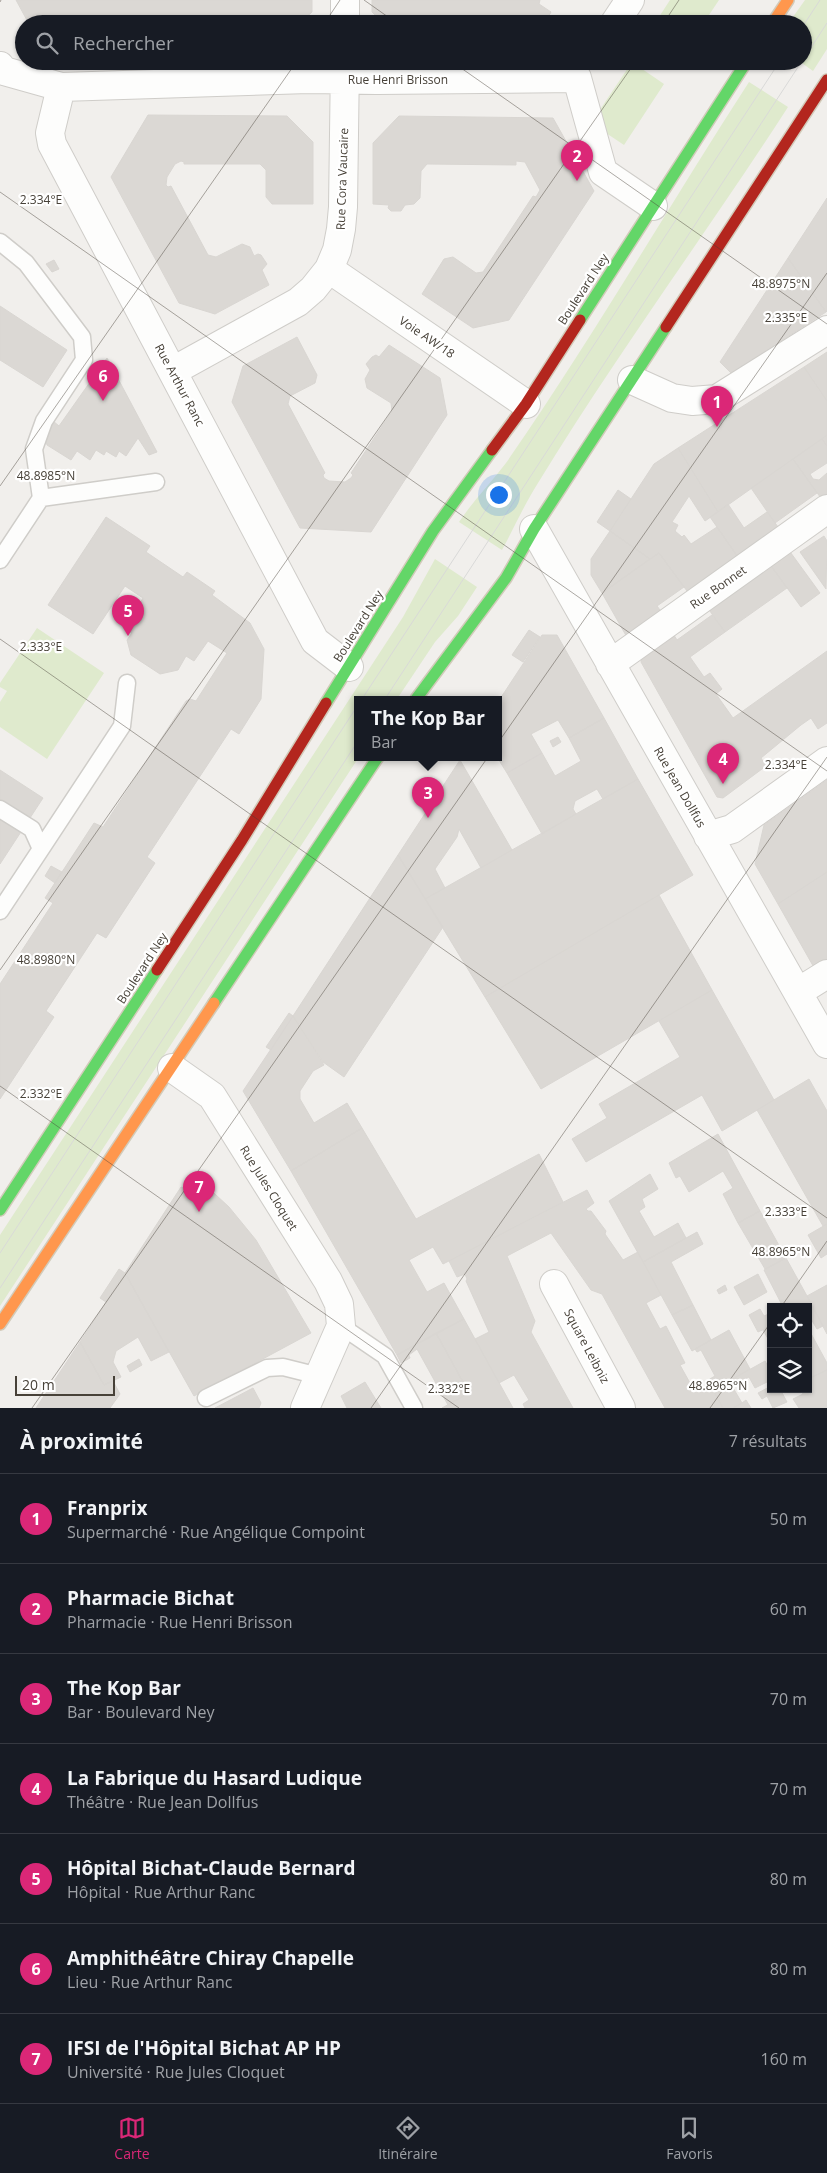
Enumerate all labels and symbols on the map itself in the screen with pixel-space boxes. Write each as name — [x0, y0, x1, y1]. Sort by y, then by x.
street label: Rue Henri Brisson — [348, 71, 448, 88]
street label: Rue Cora Vaucaire — [332, 127, 352, 230]
pin: 2 — [561, 140, 593, 181]
text: 2.334°E — [20, 191, 62, 208]
street label: Boulevard Ney — [554, 249, 613, 328]
text: 48.8975°N — [752, 275, 810, 292]
text: 2.335°E — [765, 309, 807, 326]
street label: Voie AW/18 — [396, 312, 458, 362]
street label: Rue Arthur Ranc — [151, 341, 209, 430]
pin: 6 — [87, 360, 119, 401]
pin: 1 — [701, 386, 733, 427]
text: 48.8985°N — [17, 467, 75, 484]
your location — [486, 482, 512, 508]
street label: Rue Bonnet — [686, 561, 750, 613]
street label: Boulevard Ney — [329, 586, 387, 665]
pin: 5 — [112, 595, 144, 636]
text: 2.333°E — [20, 638, 62, 655]
street label: Rue Jean Dollfus — [650, 743, 710, 831]
pin: 4 — [707, 743, 739, 784]
text: 2.334°E — [765, 756, 807, 773]
pin: 3 — [412, 777, 444, 818]
street label: Boulevard Ney — [113, 928, 172, 1007]
text: 48.8980°N — [17, 951, 75, 968]
text: 2.332°E — [20, 1085, 62, 1102]
street label: Rue Jules Cloquet — [236, 1142, 302, 1234]
pin: 7 — [183, 1171, 215, 1212]
text: 2.333°E — [765, 1203, 807, 1220]
text: 48.8965°N — [752, 1243, 810, 1260]
street label: Square Leibniz — [560, 1306, 614, 1387]
scale bar — [15, 1373, 115, 1396]
text: 48.8965°N — [689, 1377, 747, 1394]
text: 2.332°E — [428, 1380, 470, 1397]

